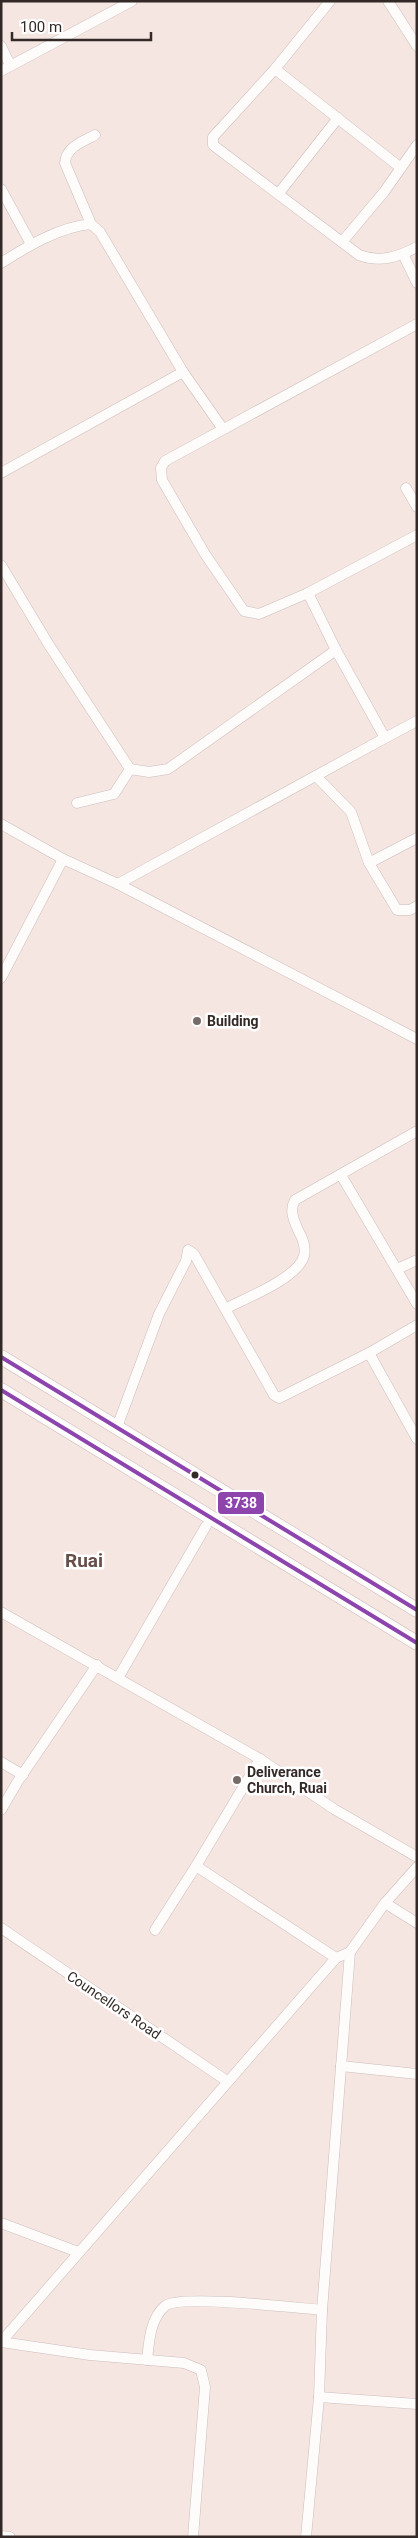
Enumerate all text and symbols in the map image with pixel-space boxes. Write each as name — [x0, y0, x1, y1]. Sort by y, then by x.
scale bar — [12, 10, 151, 42]
text: 100 m — [20, 18, 62, 36]
place label: Building — [207, 1013, 259, 1029]
marker: Building — [191, 1015, 203, 1027]
unlabelled marker — [190, 1470, 200, 1480]
line badge: 3738 — [217, 1491, 265, 1515]
text: 3738 — [225, 1495, 257, 1511]
district label: Ruai — [65, 1549, 103, 1572]
place label: Deliverance Church, Ruai — [247, 1764, 327, 1796]
marker: Deliverance Church, Ruai — [231, 1774, 243, 1786]
street label: Councellors Road — [64, 1968, 164, 2042]

